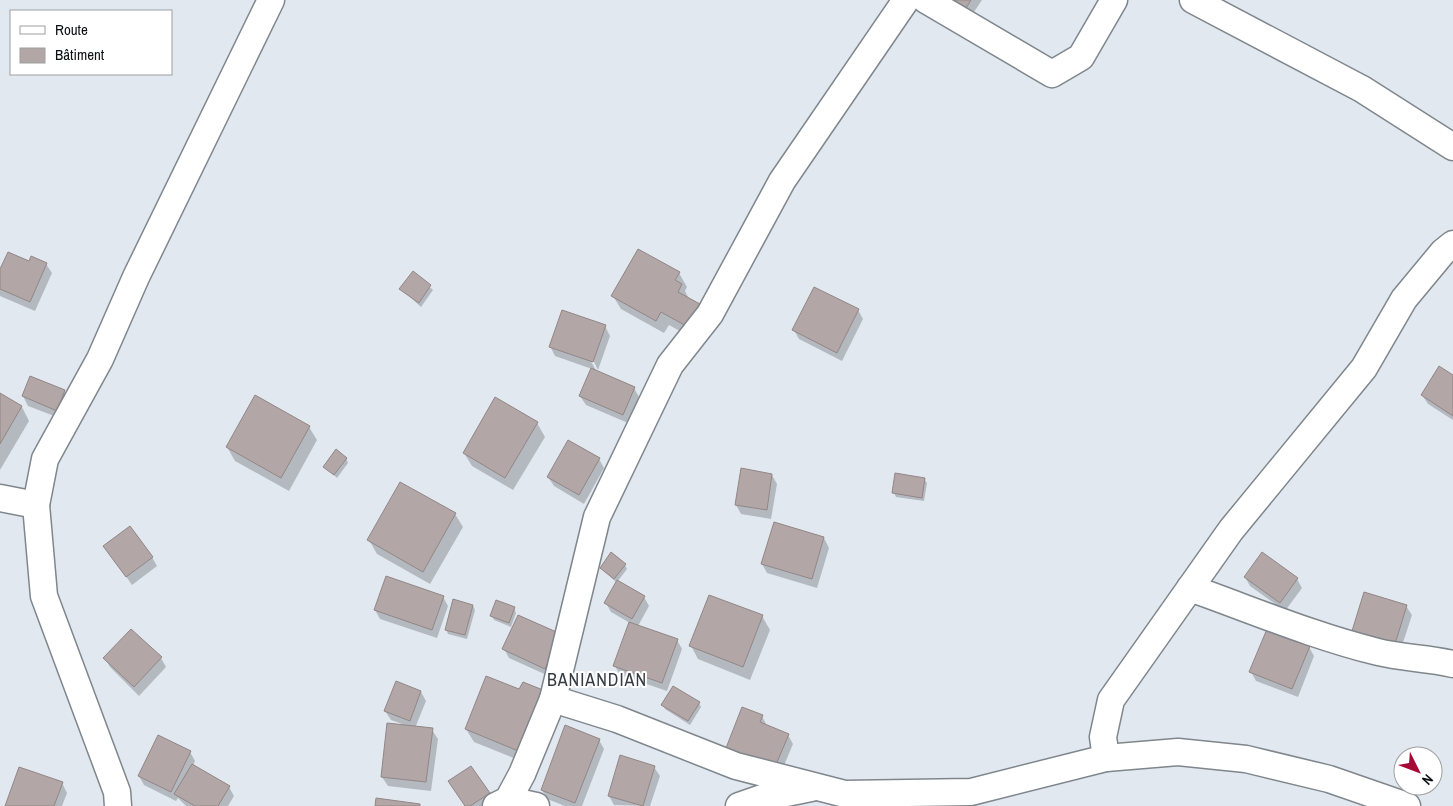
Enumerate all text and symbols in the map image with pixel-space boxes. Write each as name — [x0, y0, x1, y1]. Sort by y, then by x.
legend — [10, 10, 172, 75]
text: Route — [55, 19, 88, 40]
text: Bâtiment — [55, 44, 105, 65]
district label: BANIANDIAN — [547, 667, 647, 692]
north arrow — [1393, 746, 1443, 796]
text: N — [1418, 771, 1437, 789]

